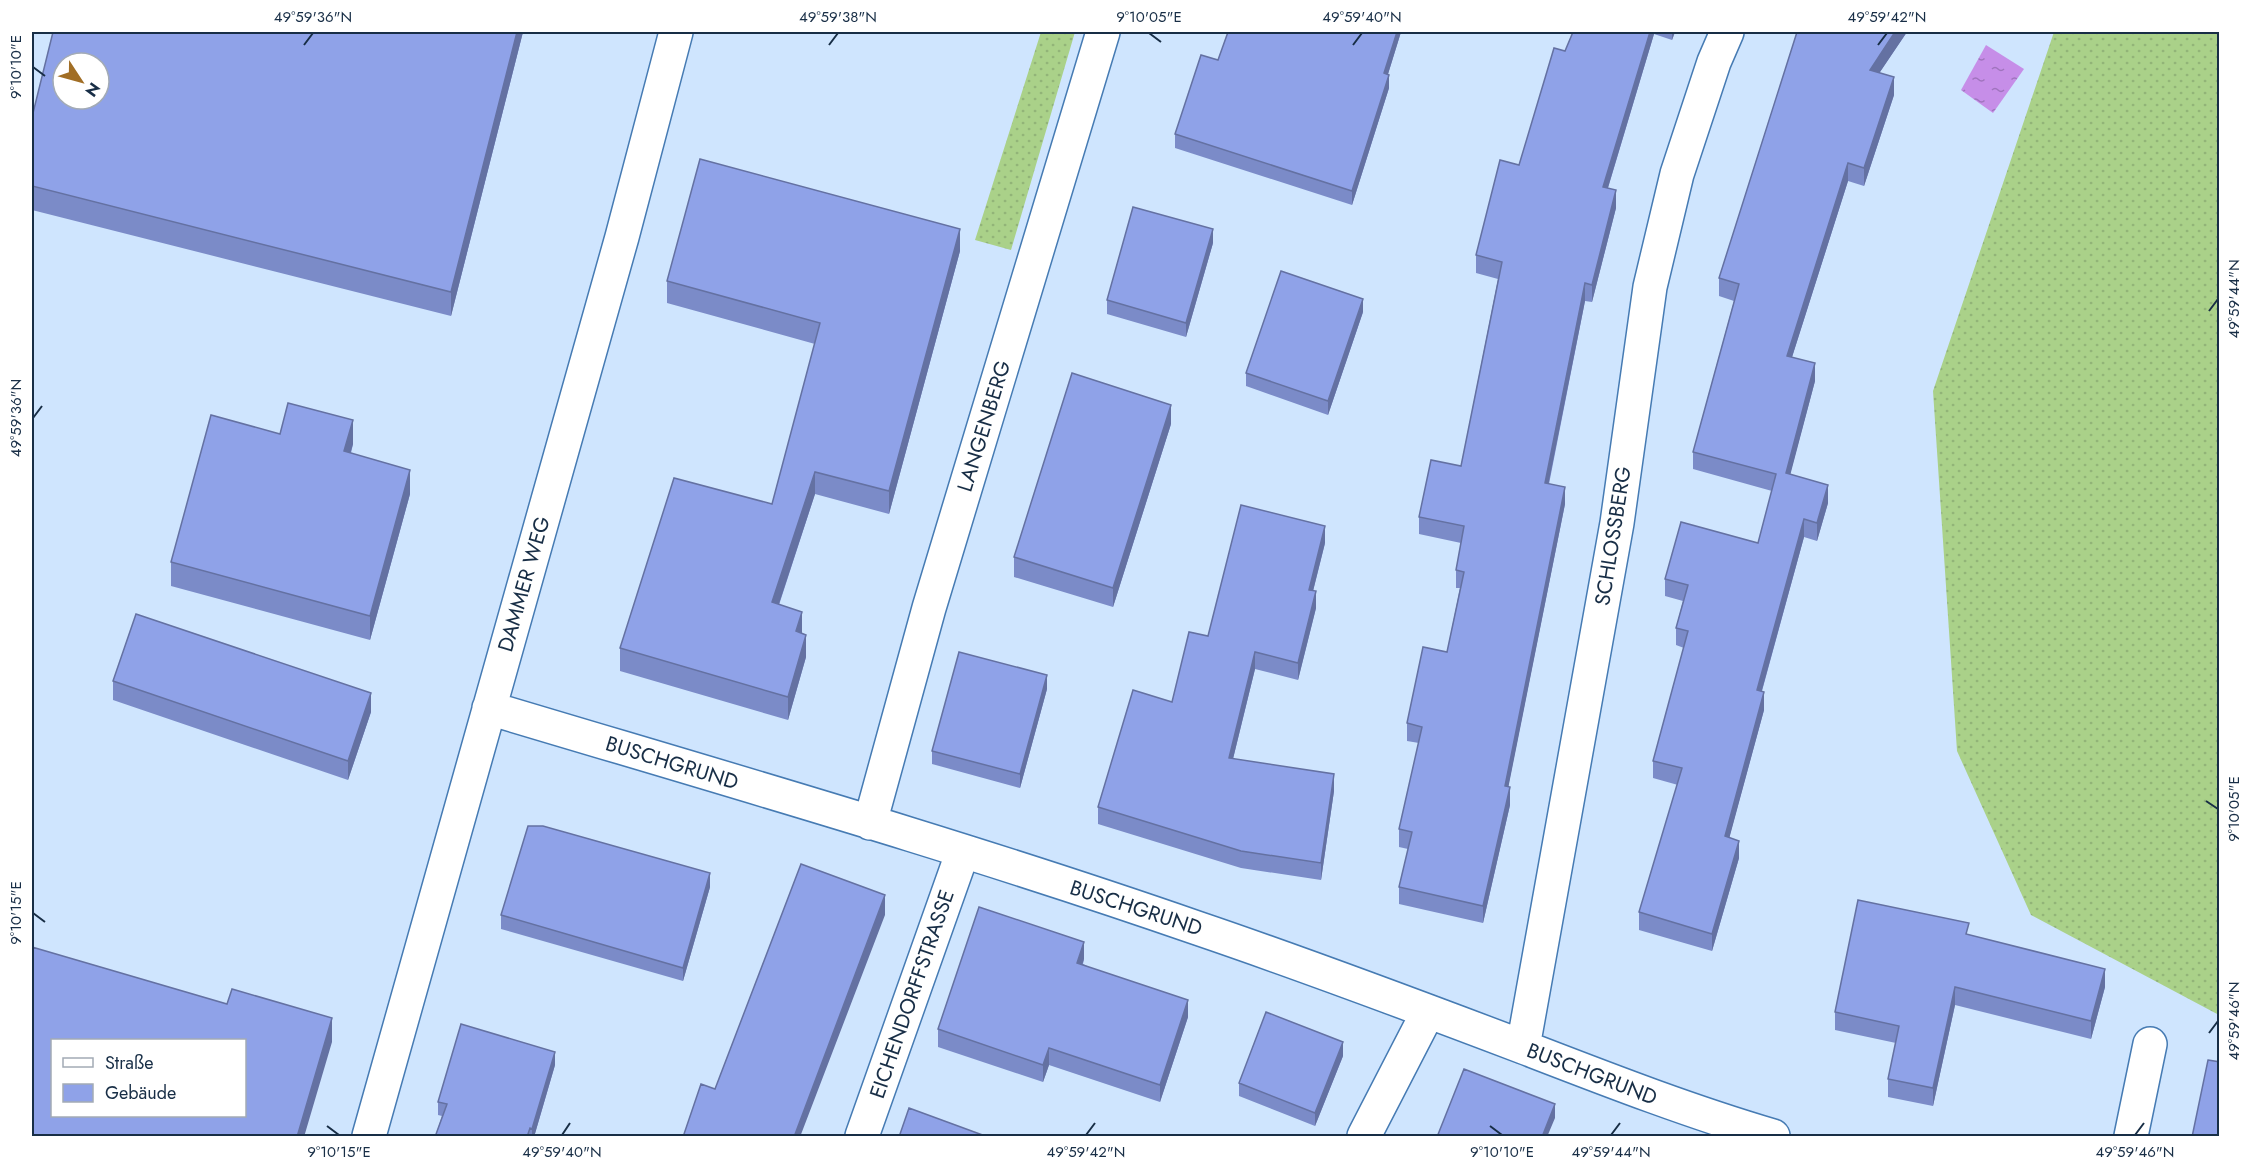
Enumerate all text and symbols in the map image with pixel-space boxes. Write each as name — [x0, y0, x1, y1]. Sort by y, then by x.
text: 49°59'36"N — [274, 6, 352, 28]
text: 49°59'38"N — [799, 6, 877, 28]
text: 9°10'05"E — [1116, 6, 1182, 28]
text: 49°59'40"N — [1322, 6, 1402, 28]
text: 49°59'42"N — [1848, 6, 1926, 28]
text: 9°10'10"E — [5, 35, 27, 99]
north arrow — [51, 51, 111, 111]
text: N — [80, 78, 106, 101]
text: 49°59'44"N — [2223, 259, 2245, 339]
street label: LANGENBERG — [950, 357, 1018, 495]
text: 49°59'36"N — [5, 379, 27, 457]
street label: SCHLOSSBERG — [1587, 464, 1639, 608]
street label: DAMMER WEG — [490, 513, 558, 655]
street label: BUSCHGRUND — [602, 729, 742, 797]
text: 9°10'05"E — [2223, 776, 2245, 842]
street label: BUSCHGRUND — [1066, 872, 1206, 944]
text: 9°10'15"E — [5, 881, 27, 945]
street label: EICHENDORFFSTRASSE — [862, 886, 962, 1102]
text: 49°59'46"N — [2223, 982, 2245, 1060]
street label: BUSCHGRUND — [1522, 1035, 1662, 1113]
legend — [51, 1039, 246, 1117]
text: Straße — [105, 1050, 153, 1076]
text: Gebäude — [105, 1080, 176, 1106]
text: 9°10'15"E — [307, 1141, 371, 1163]
text: 49°59'40"N — [522, 1141, 602, 1163]
text: 49°59'42"N — [1047, 1141, 1125, 1163]
text: 9°10'10"E — [1470, 1141, 1534, 1163]
text: 49°59'44"N — [1571, 1141, 1651, 1163]
text: 49°59'46"N — [2096, 1141, 2174, 1163]

